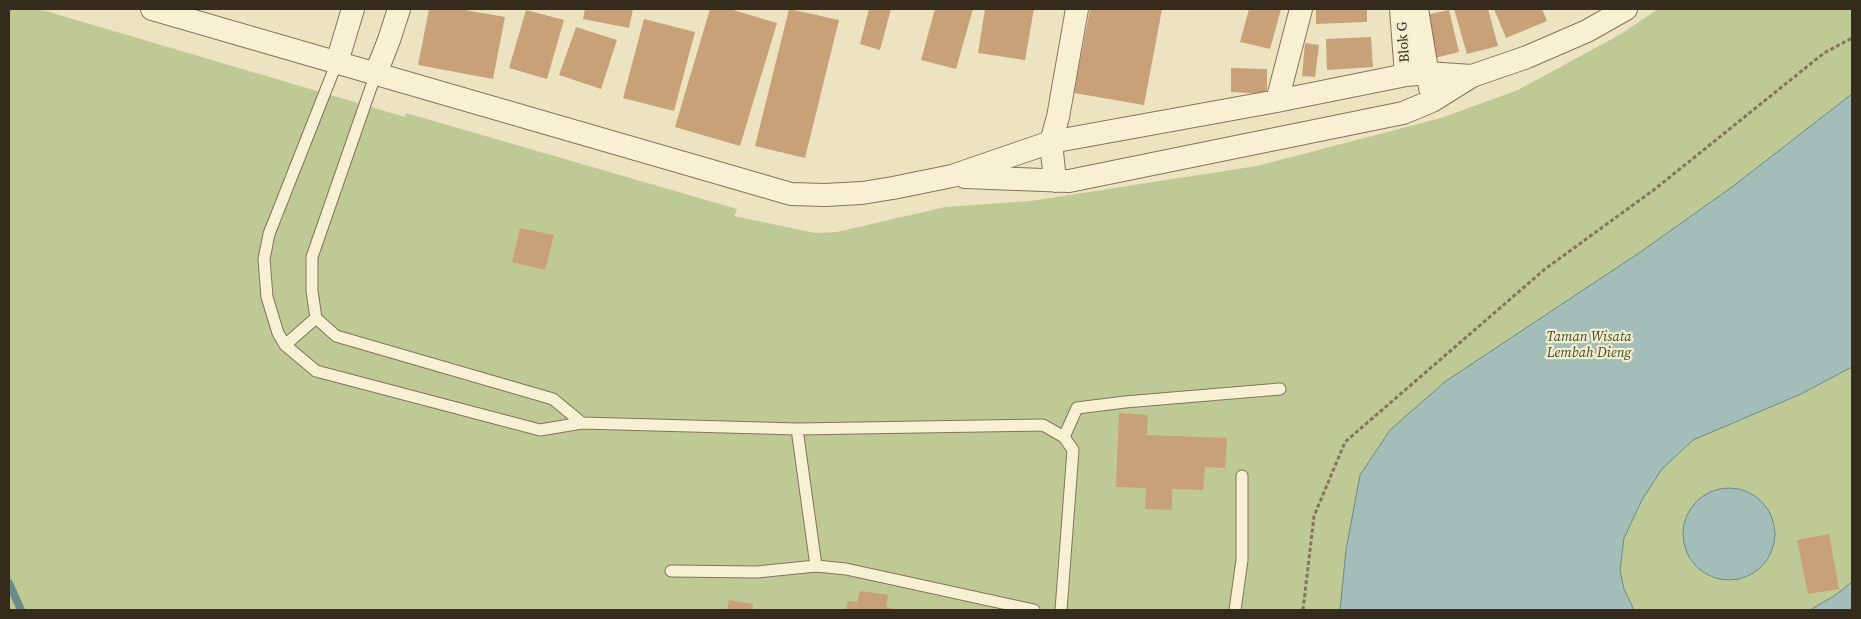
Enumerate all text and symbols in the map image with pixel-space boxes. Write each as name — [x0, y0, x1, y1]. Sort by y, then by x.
street label: Blok G — [1394, 21, 1414, 63]
park label: Taman Wisata Lembah Dieng — [1546, 329, 1632, 362]

